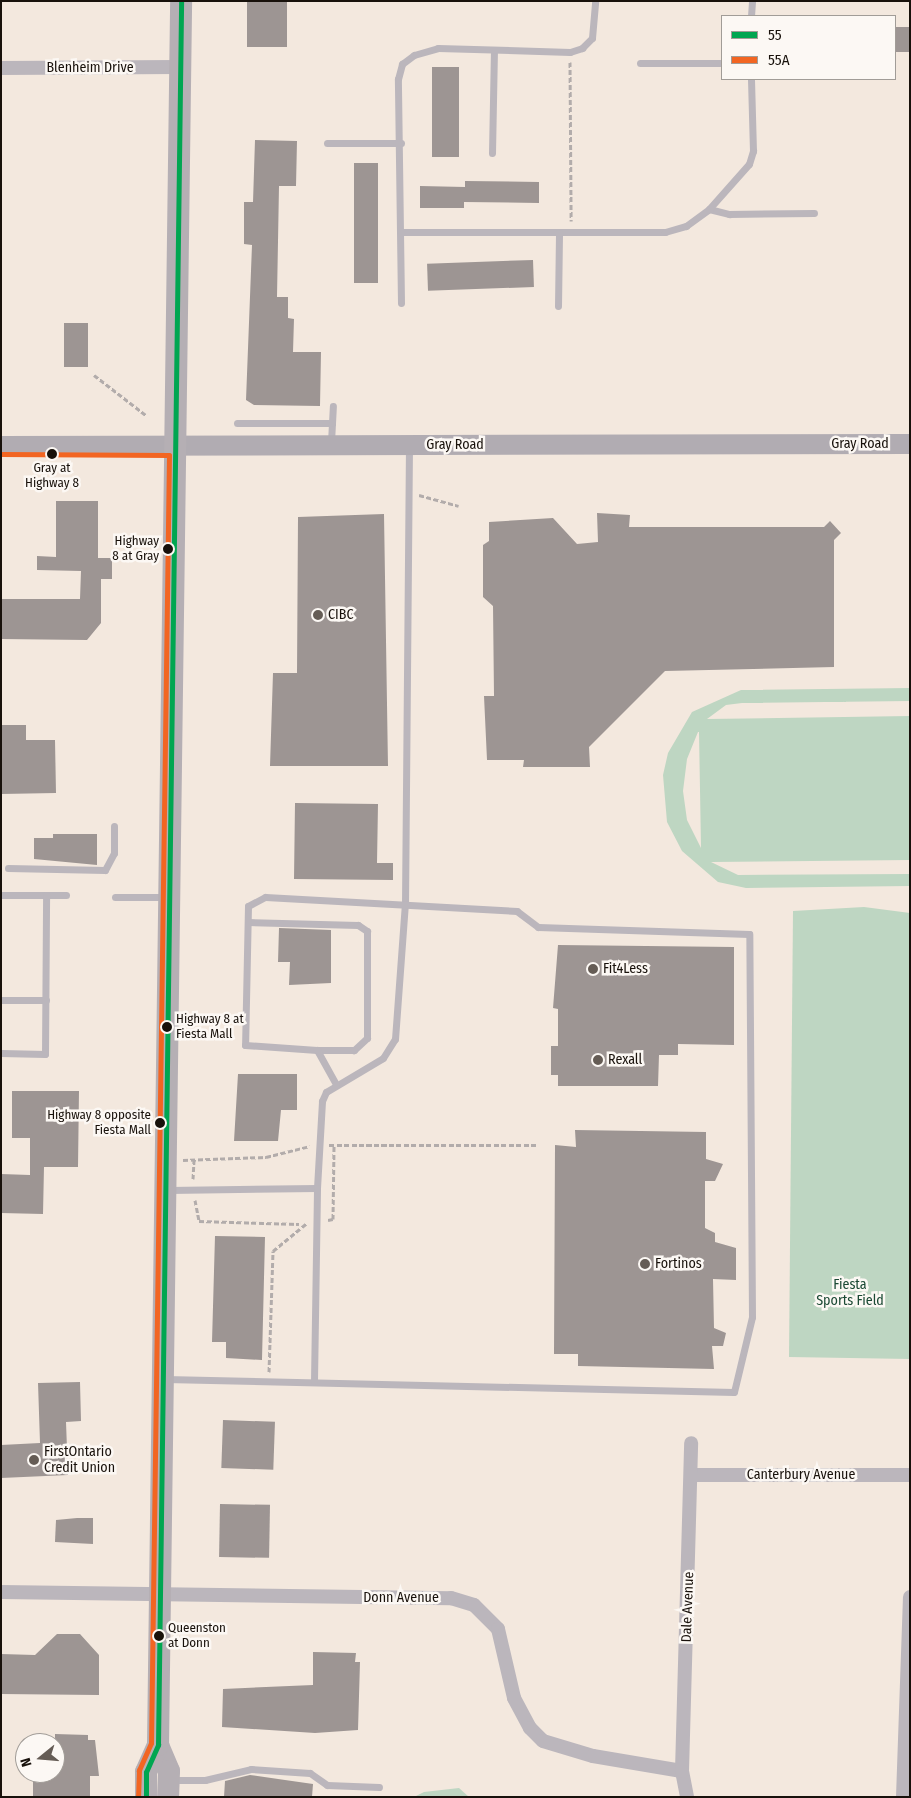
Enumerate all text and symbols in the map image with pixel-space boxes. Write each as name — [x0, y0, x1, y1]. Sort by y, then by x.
legend — [721, 15, 896, 80]
text: 55 — [768, 26, 782, 44]
text: 55A — [768, 51, 790, 69]
street label: Blenheim Drive — [46, 60, 134, 76]
street label: Gray Road — [831, 436, 889, 452]
street label: Gray Road — [426, 437, 484, 453]
marker: Gray at Highway 8 — [47, 449, 57, 459]
place label: Gray at Highway 8 — [25, 461, 79, 492]
place label: Highway 8 at Gray — [112, 534, 159, 565]
marker: Highway 8 at Gray — [163, 544, 173, 554]
place label: CIBC — [328, 607, 354, 623]
marker: CIBC — [312, 609, 324, 621]
place label: Fit4Less — [603, 961, 648, 977]
marker: Fit4Less — [587, 963, 599, 975]
place label: Highway 8 at Fiesta Mall — [176, 1012, 244, 1043]
marker: Highway 8 at Fiesta Mall — [162, 1022, 172, 1032]
place label: Rexall — [608, 1052, 642, 1068]
marker: Rexall — [592, 1054, 604, 1066]
place label: Highway 8 opposite Fiesta Mall — [47, 1108, 151, 1139]
marker: Highway 8 opposite Fiesta Mall — [155, 1118, 165, 1128]
place label: Fortinos — [655, 1256, 702, 1272]
marker: Fortinos — [639, 1258, 651, 1270]
park label: Fiesta Sports Field — [816, 1277, 884, 1310]
place label: FirstOntario Credit Union — [44, 1444, 115, 1476]
marker: FirstOntario Credit Union — [28, 1454, 40, 1466]
street label: Canterbury Avenue — [747, 1467, 855, 1483]
street label: Dale Avenue — [678, 1571, 698, 1643]
street label: Donn Avenue — [363, 1590, 439, 1606]
place label: Queenston at Donn — [168, 1621, 226, 1652]
marker: Queenston at Donn — [154, 1631, 164, 1641]
north arrow — [15, 1733, 65, 1783]
text: N — [17, 1756, 35, 1769]

